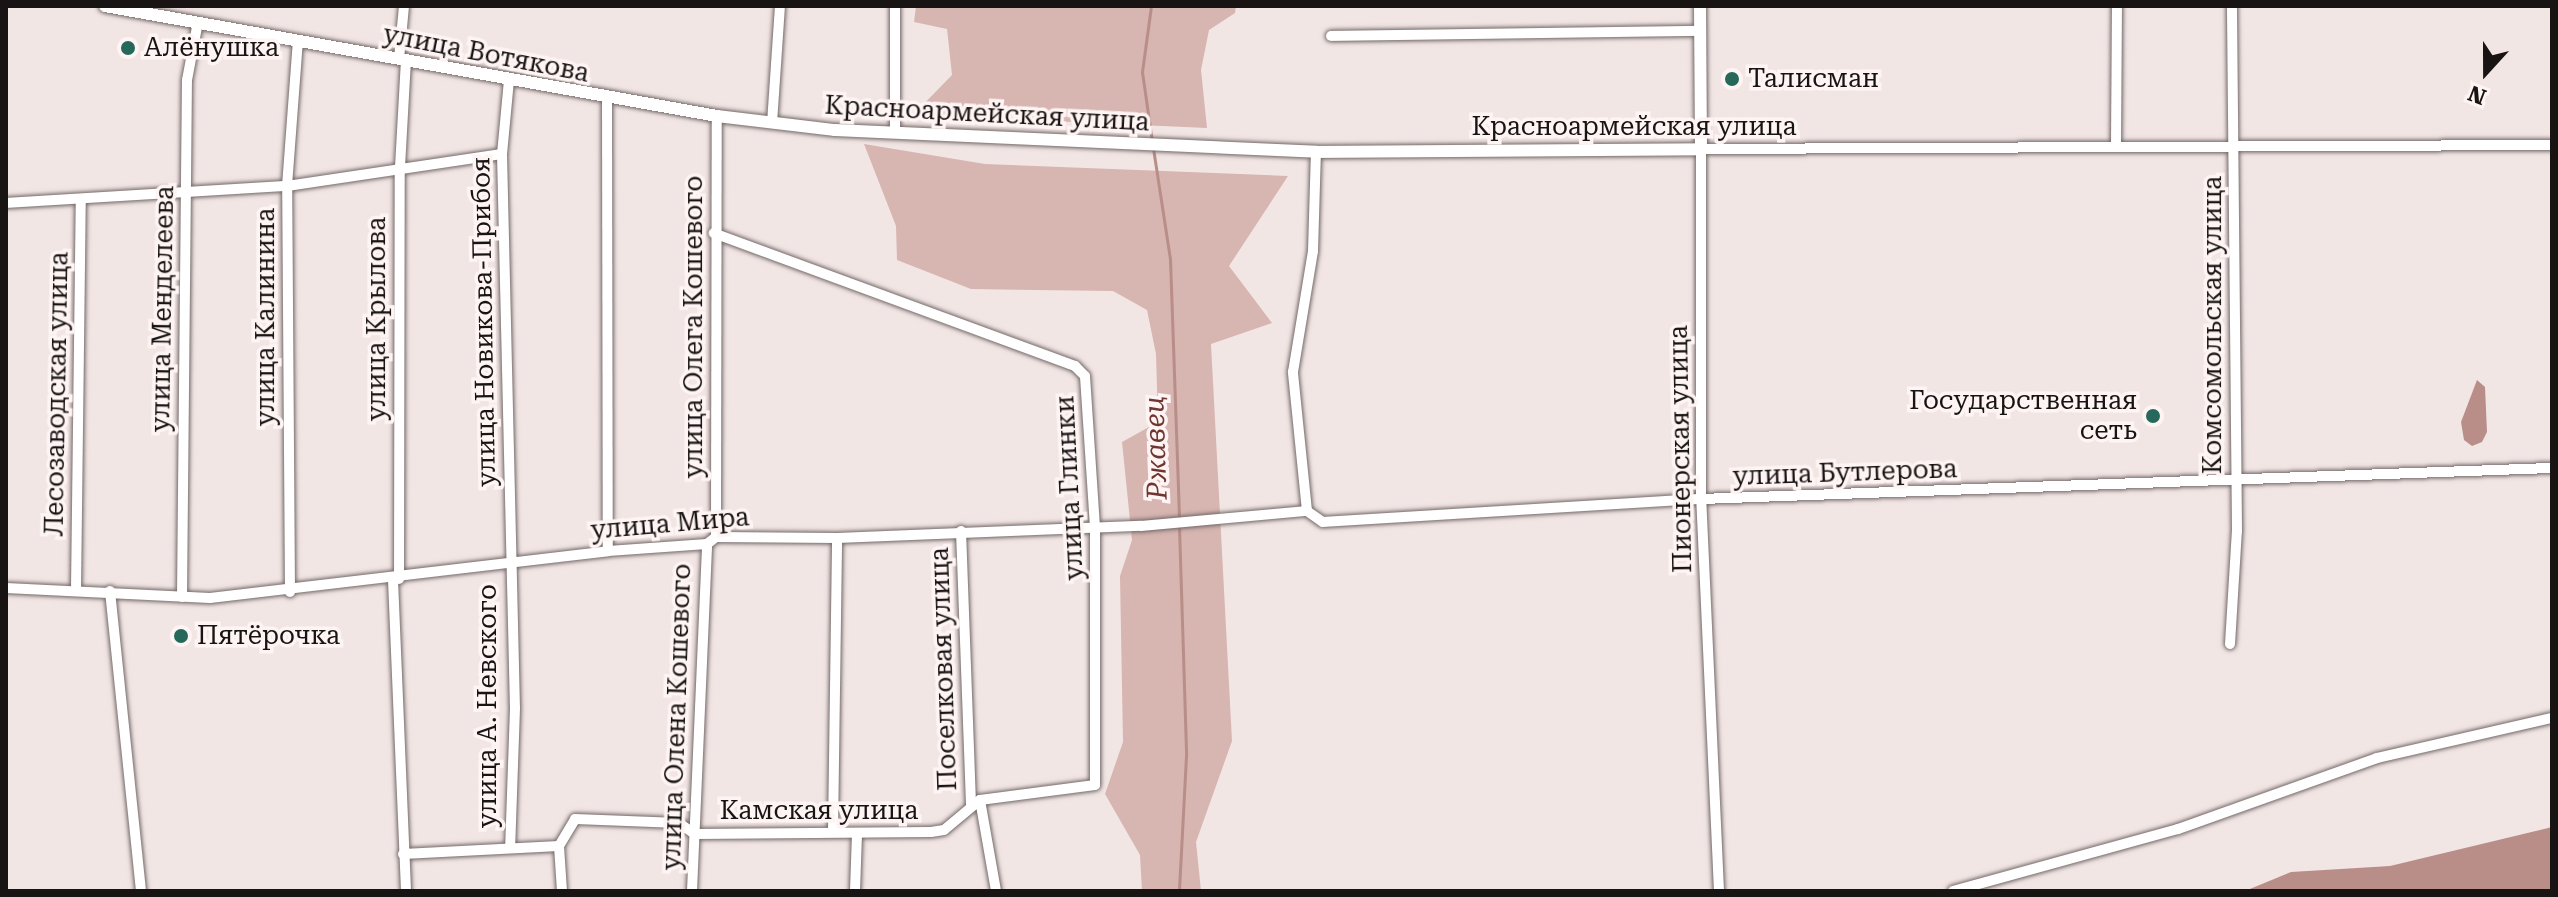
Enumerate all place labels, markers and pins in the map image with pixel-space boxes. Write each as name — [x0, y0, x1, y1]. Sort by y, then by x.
place label: Алёнушка — [144, 32, 279, 64]
marker: Алёнушка — [119, 39, 137, 57]
place label: Талисман — [1748, 63, 1879, 95]
marker: Талисман — [1723, 70, 1741, 88]
place label: Государственная сеть — [1909, 385, 2137, 446]
marker: Государственная сеть — [2144, 407, 2162, 425]
place label: Пятёрочка — [197, 620, 340, 652]
marker: Пятёрочка — [172, 627, 190, 645]

